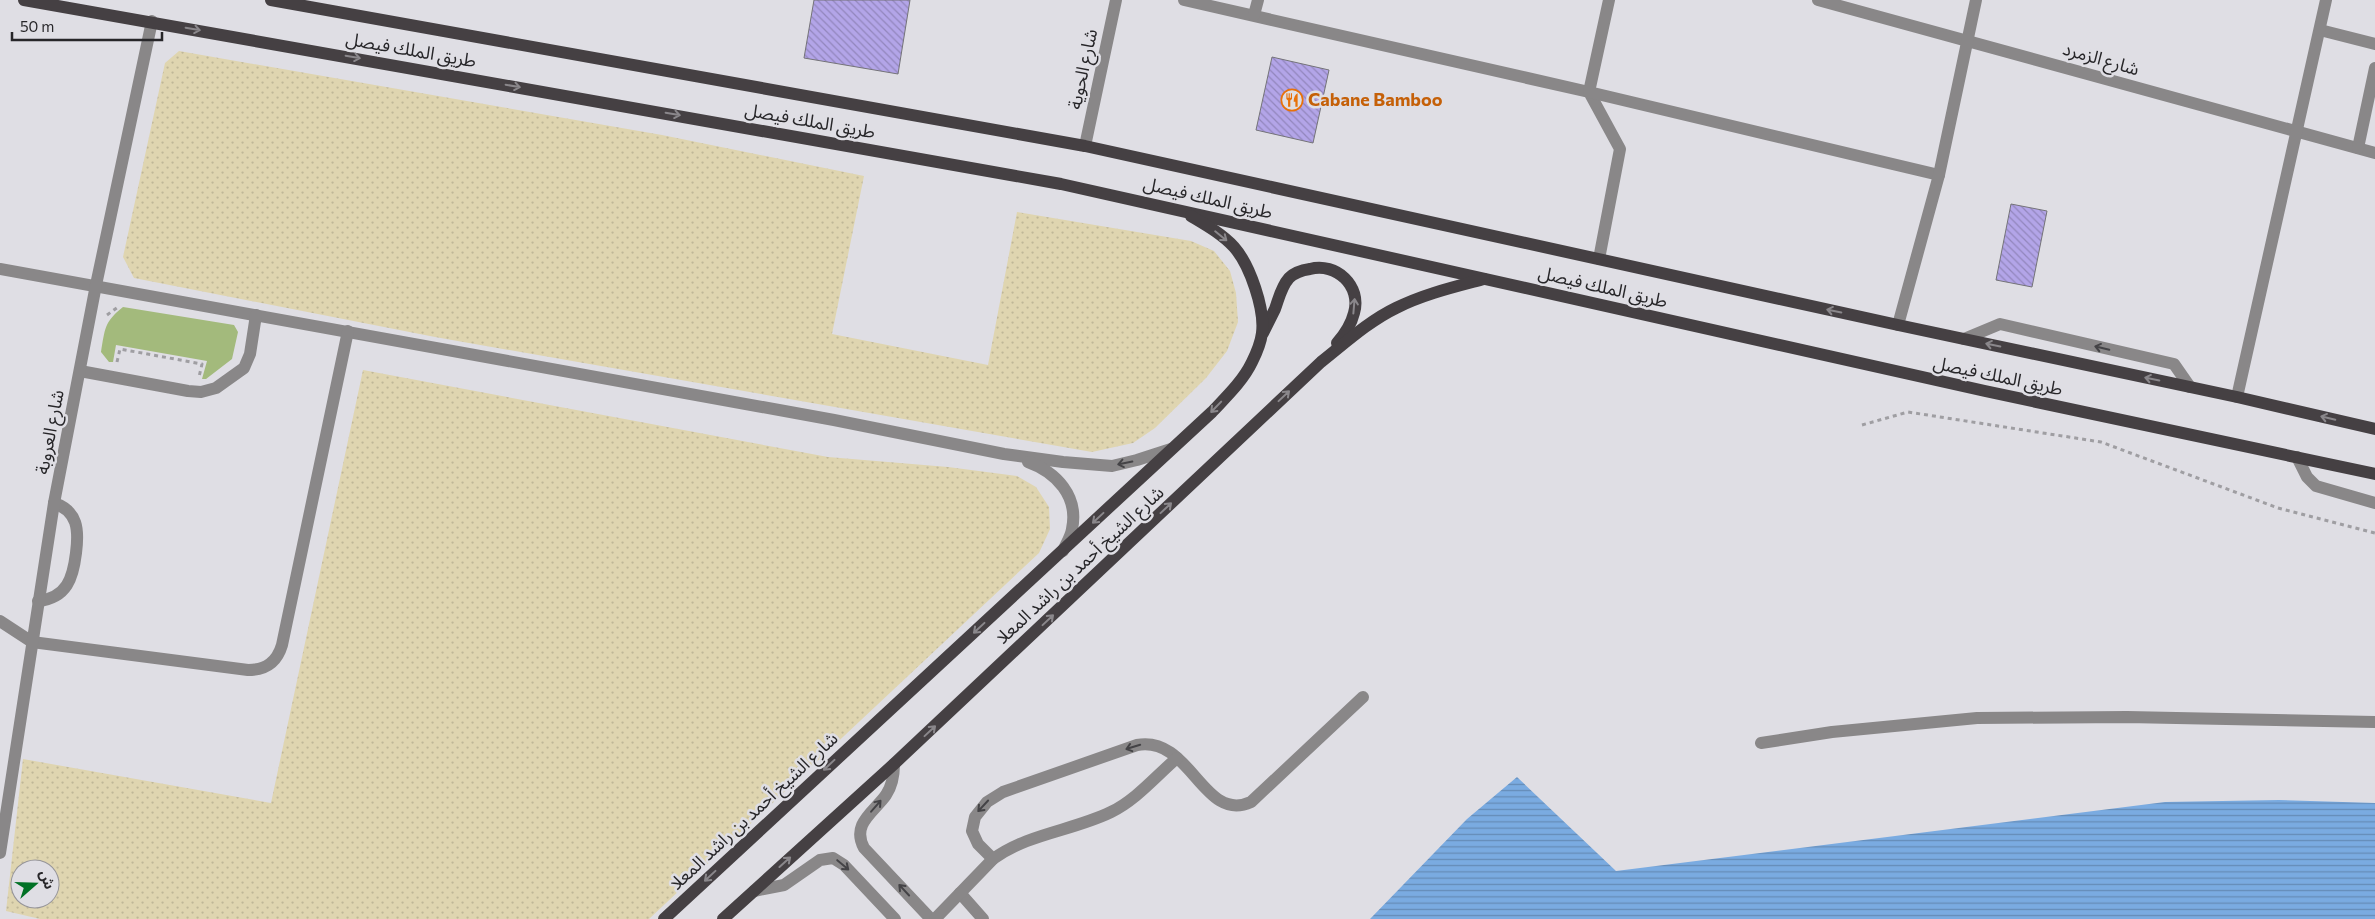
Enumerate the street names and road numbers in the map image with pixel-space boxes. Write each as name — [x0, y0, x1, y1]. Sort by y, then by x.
street label: طريق الملك فيصل — [344, 27, 478, 72]
street label: شارع الحوية — [1063, 27, 1105, 112]
street label: شارع الزمرد — [2059, 37, 2142, 83]
street label: طريق الملك فيصل — [743, 98, 877, 143]
street label: طريق الملك فيصل — [1141, 171, 1275, 224]
street label: طريق الملك فيصل — [1536, 260, 1670, 313]
street label: طريق الملك فيصل — [1931, 351, 2065, 400]
street label: شارع العروبة — [30, 388, 72, 477]
street label: شارع الشيخ أحمد بن راشد المعلا — [991, 481, 1171, 651]
street label: شارع الشيخ أحمد بن راشد المعلا — [665, 727, 845, 897]

